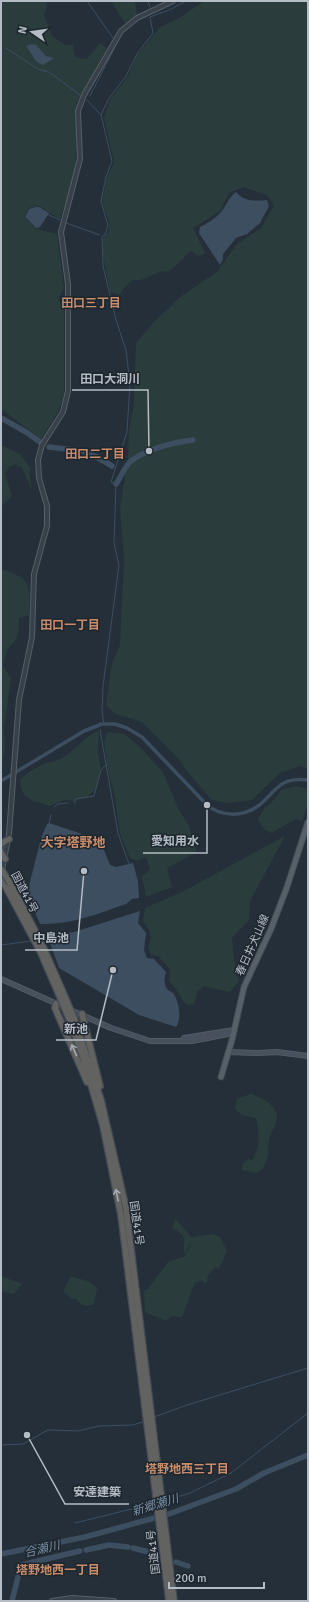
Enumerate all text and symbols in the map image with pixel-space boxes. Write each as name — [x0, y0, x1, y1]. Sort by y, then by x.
north arrow — [12, 12, 52, 52]
text: N — [16, 25, 30, 35]
district label: 田口三丁目 — [61, 296, 121, 311]
callout: 田口大洞川 — [72, 366, 148, 390]
text: 田口大洞川 — [80, 372, 140, 387]
district label: 田口二丁目 — [65, 447, 125, 462]
district label: 田口一丁目 — [40, 618, 100, 633]
callout: 愛知用水 — [143, 829, 207, 853]
text: 愛知用水 — [151, 834, 199, 849]
district label: 大字塔野地 — [40, 835, 106, 851]
street label: 国道41号 — [8, 869, 41, 915]
street label: 春日井犬山線 — [233, 912, 272, 978]
callout: 中島池 — [25, 926, 77, 950]
text: 中島池 — [33, 931, 69, 946]
callout: 新池 — [56, 1016, 96, 1040]
text: 新池 — [64, 1022, 88, 1037]
one-way arrow — [70, 1045, 77, 1057]
one-way arrow — [113, 1189, 121, 1202]
street label: 国道41号 — [127, 1200, 146, 1246]
district label: 塔野地西三丁目 — [145, 1462, 229, 1477]
callout: 安達建築 — [65, 1480, 129, 1504]
text: 安達建築 — [73, 1485, 121, 1500]
water label: 新郷瀬川 — [130, 1491, 182, 1520]
street label: 国道41号 — [144, 1529, 163, 1575]
water label: 合瀬川 — [23, 1538, 63, 1561]
district label: 塔野地西一丁目 — [16, 1563, 100, 1578]
scale bar — [169, 1564, 264, 1590]
text: 200 m — [175, 1571, 207, 1586]

